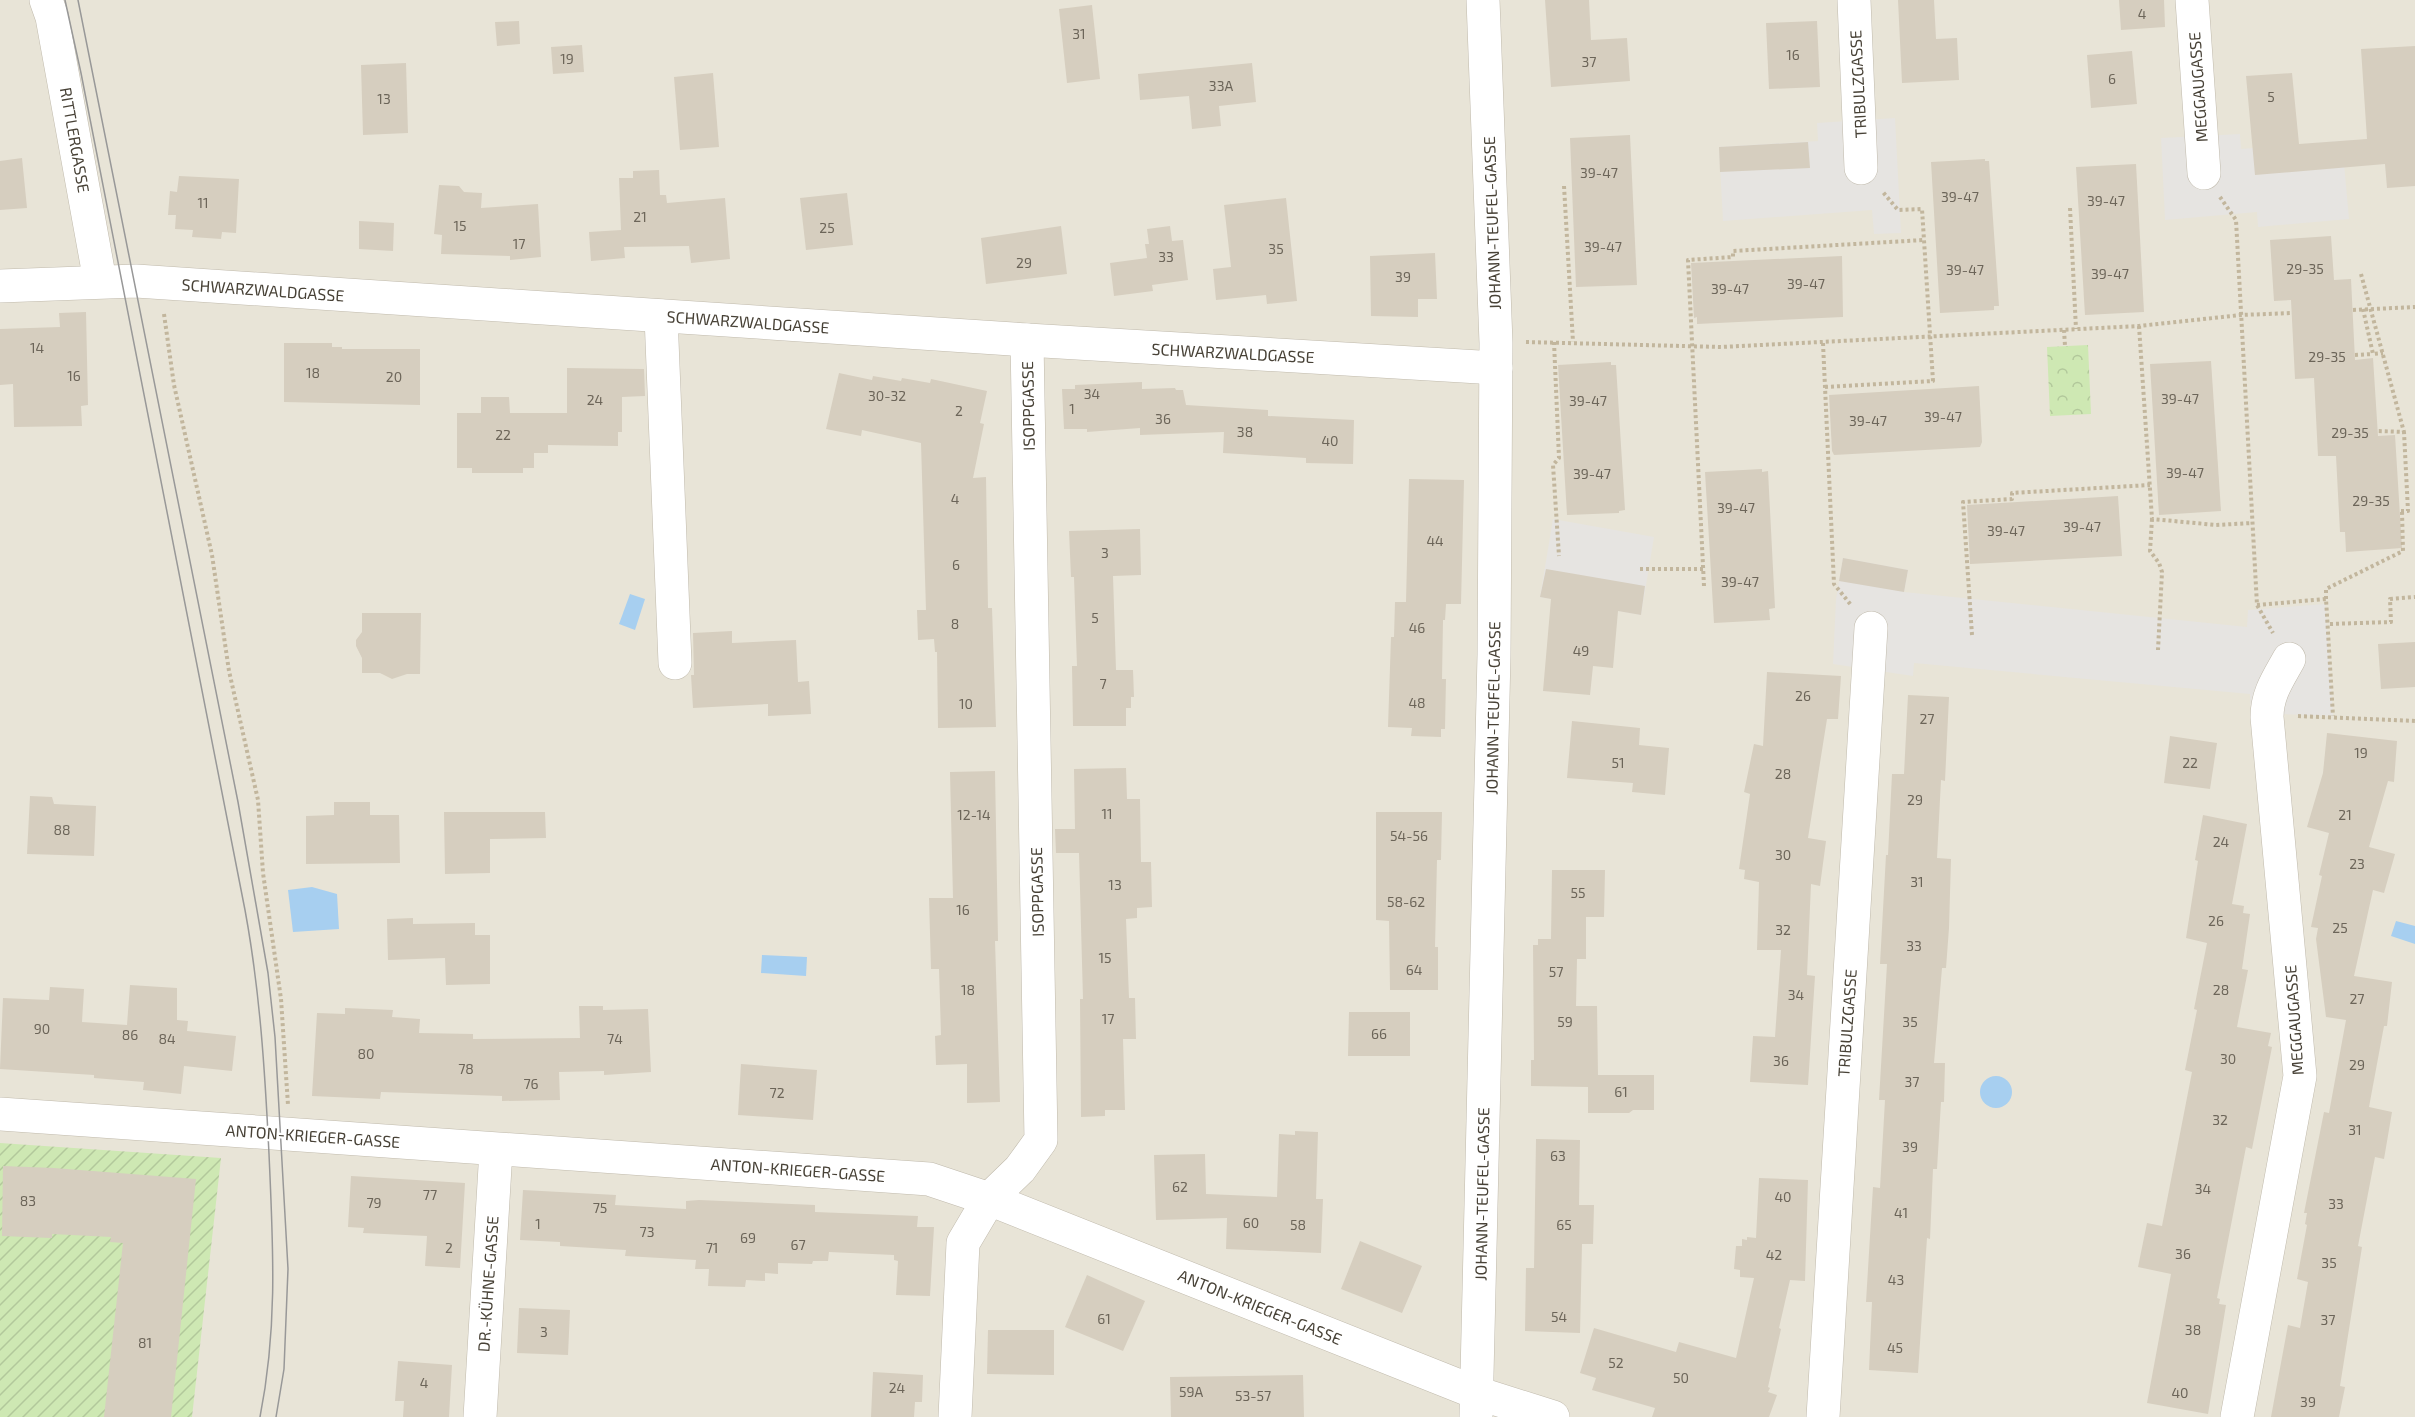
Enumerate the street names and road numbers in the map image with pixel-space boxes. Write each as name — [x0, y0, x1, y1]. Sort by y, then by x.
street label: TRIBULZGASSE — [1845, 30, 1870, 138]
street label: MEGGAUGASSE — [2184, 31, 2211, 143]
street label: RITTLERGASSE — [57, 86, 94, 194]
street label: JOHANN-TEUFEL-GASSE — [1479, 136, 1504, 310]
street label: SCHWARZWALDGASSE — [181, 274, 345, 305]
street label: SCHWARZWALDGASSE — [666, 306, 830, 337]
street label: SCHWARZWALDGASSE — [1151, 339, 1315, 366]
street label: ISOPPGASSE — [1017, 361, 1038, 451]
street label: JOHANN-TEUFEL-GASSE — [1481, 621, 1504, 795]
street label: ISOPPGASSE — [1026, 847, 1047, 937]
street label: MEGGAUGASSE — [2280, 964, 2307, 1076]
street label: TRIBULZGASSE — [1833, 968, 1860, 1078]
street label: JOHANN-TEUFEL-GASSE — [1470, 1107, 1493, 1281]
street label: ANTON-KRIEGER-GASSE — [225, 1120, 401, 1151]
street label: ANTON-KRIEGER-GASSE — [710, 1154, 886, 1185]
street label: DR.-KÜHNE-GASSE — [473, 1215, 502, 1353]
street label: ANTON-KRIEGER-GASSE — [1176, 1265, 1345, 1348]

